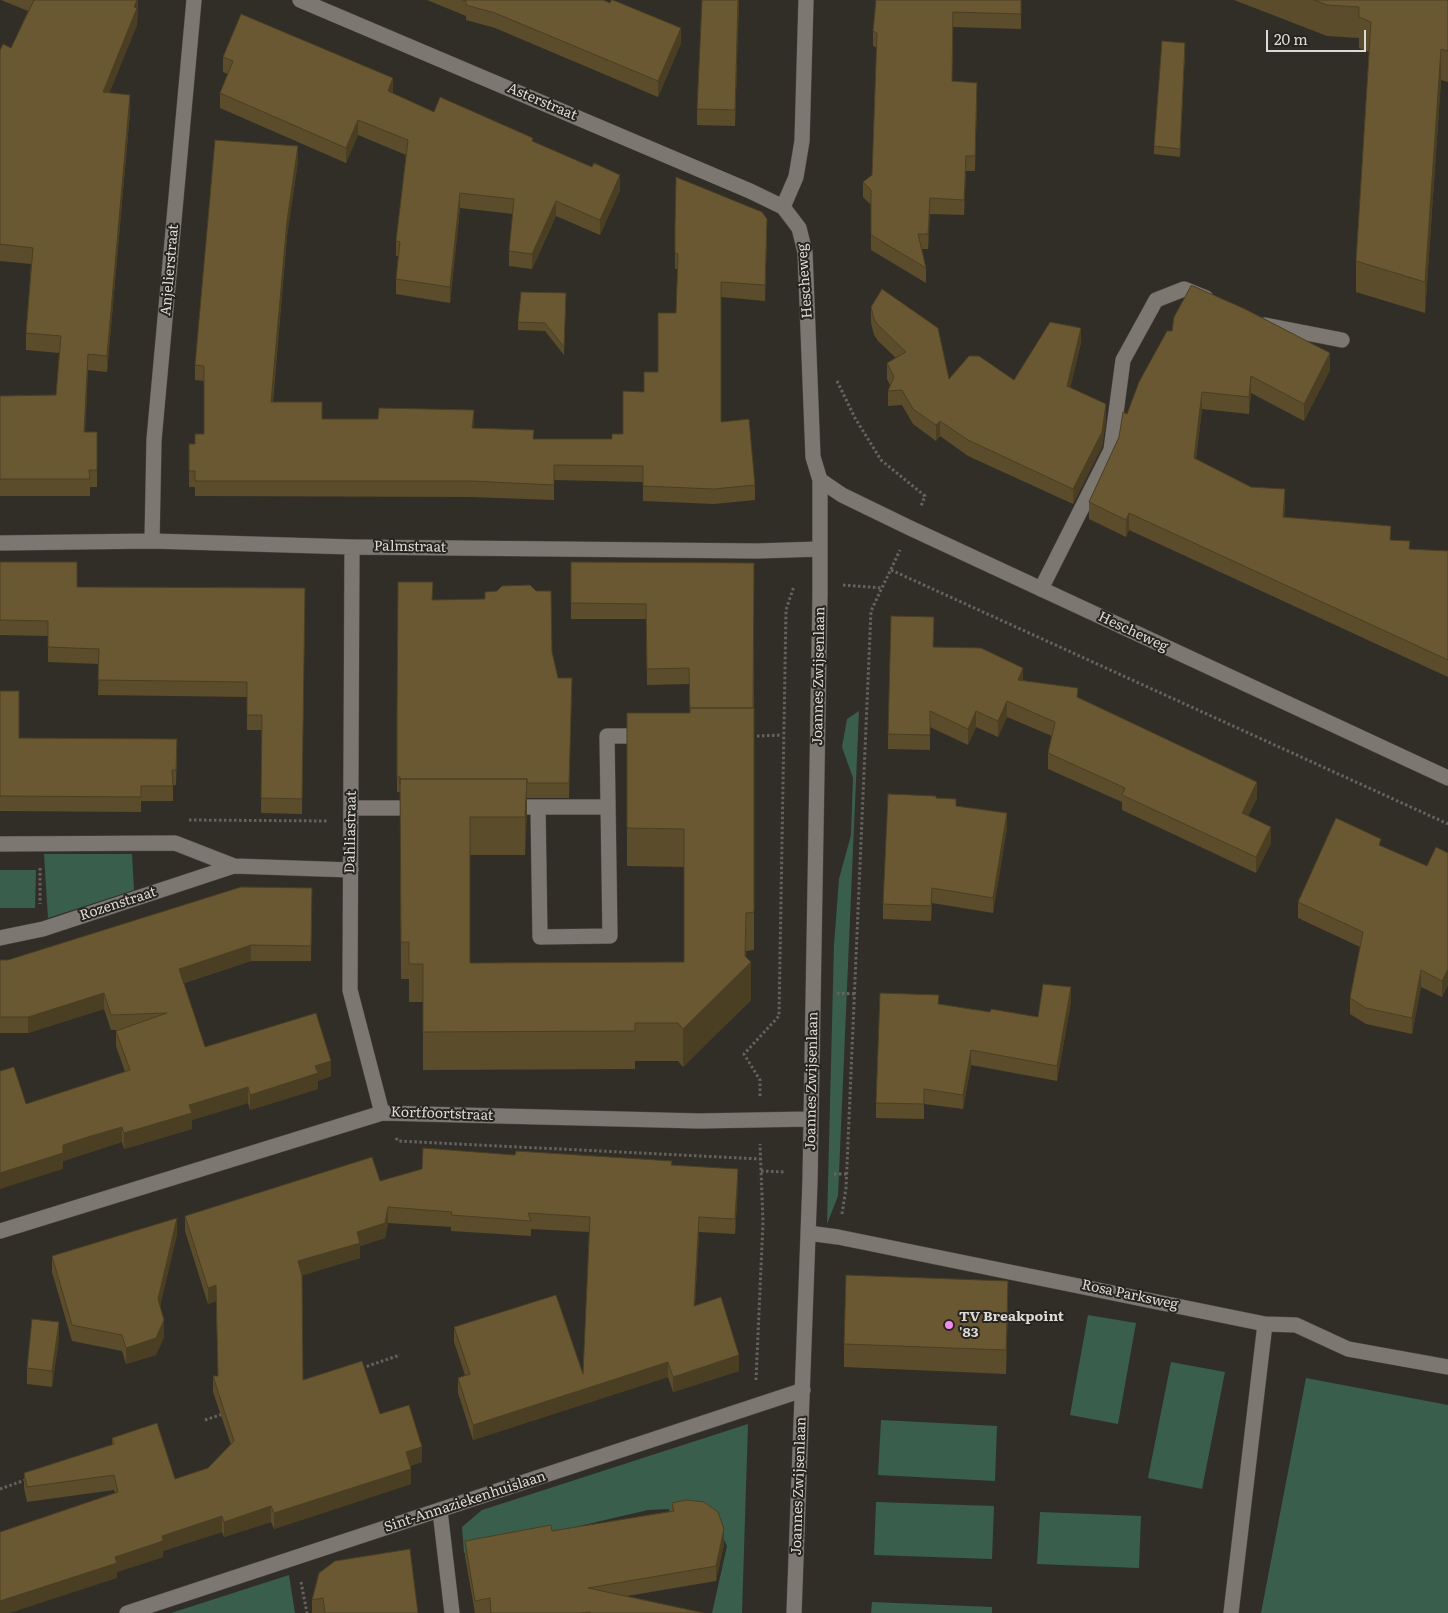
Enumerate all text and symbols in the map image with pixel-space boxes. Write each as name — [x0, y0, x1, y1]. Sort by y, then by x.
scale bar — [1268, 20, 1368, 52]
text: 20 m — [1274, 27, 1308, 50]
street label: Asterstraat — [505, 80, 579, 124]
street label: Anjelierstraat — [158, 223, 182, 317]
street label: Hescheweg — [794, 243, 816, 319]
street label: Palmstraat — [374, 538, 446, 556]
street label: Joannes Zwijsenlaan — [809, 607, 829, 745]
street label: Hescheweg — [1095, 609, 1171, 655]
street label: Dahliastraat — [342, 790, 360, 874]
street label: Rozenstraat — [78, 884, 158, 924]
street label: Joannes Zwijsenlaan — [802, 1012, 822, 1150]
street label: Kortfoortstraat — [390, 1104, 494, 1124]
street label: Rosa Parksweg — [1080, 1277, 1180, 1313]
place label: TV Breakpoint '83 — [959, 1309, 1064, 1341]
marker: TV Breakpoint '83 — [943, 1319, 955, 1331]
street label: Joannes Zwijsenlaan — [788, 1416, 810, 1556]
street label: Sint-Annaziekenhuislaan — [382, 1468, 548, 1536]

